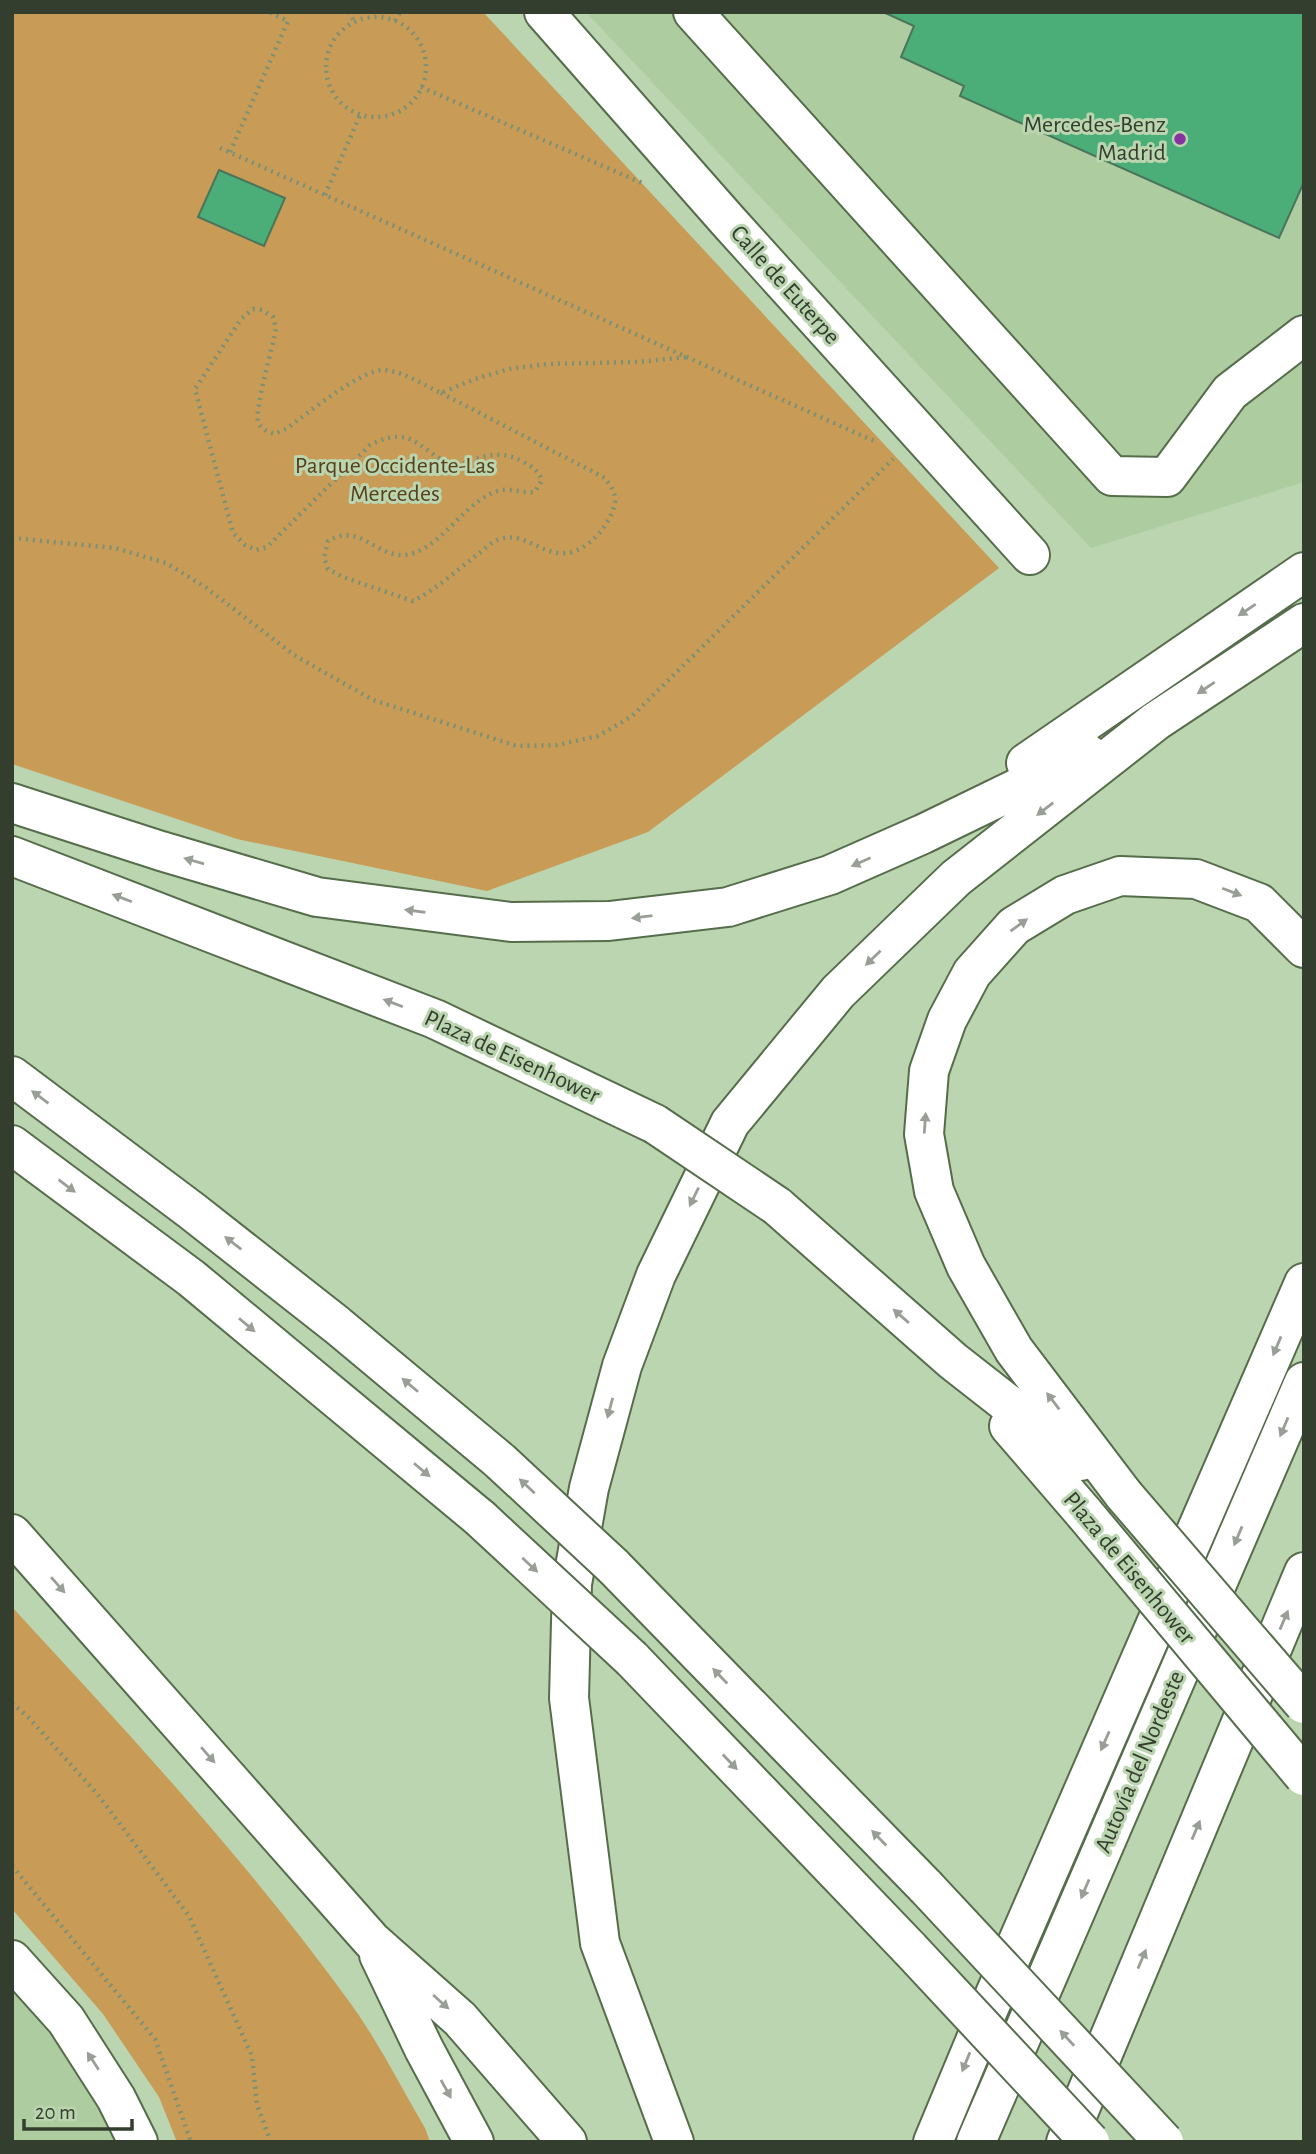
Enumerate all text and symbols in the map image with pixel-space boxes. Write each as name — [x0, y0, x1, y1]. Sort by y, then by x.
place label: Mercedes-Benz Madrid — [1023, 113, 1166, 165]
marker: Mercedes-Benz Madrid — [1172, 131, 1188, 147]
street label: Calle de Euterpe — [726, 221, 844, 349]
park label: Parque Occidente-Las Mercedes — [295, 454, 495, 506]
one-way arrow — [1238, 603, 1256, 617]
one-way arrow — [1197, 681, 1215, 695]
one-way arrow — [1036, 801, 1054, 816]
one-way arrow — [183, 855, 204, 865]
one-way arrow — [851, 856, 871, 868]
one-way arrow — [1221, 887, 1242, 898]
one-way arrow — [112, 892, 133, 903]
one-way arrow — [404, 905, 426, 916]
one-way arrow — [630, 911, 652, 922]
one-way arrow — [1010, 918, 1028, 932]
one-way arrow — [865, 950, 882, 967]
one-way arrow — [383, 997, 404, 1008]
street label: Plaza de Eisenhower — [421, 1006, 603, 1108]
one-way arrow — [31, 1089, 49, 1104]
one-way arrow — [920, 1112, 931, 1134]
one-way arrow — [58, 1178, 76, 1192]
one-way arrow — [688, 1187, 700, 1207]
one-way arrow — [224, 1236, 242, 1251]
one-way arrow — [893, 1309, 910, 1324]
one-way arrow — [238, 1317, 255, 1332]
one-way arrow — [1271, 1335, 1282, 1356]
one-way arrow — [402, 1378, 420, 1393]
one-way arrow — [1045, 1393, 1060, 1411]
one-way arrow — [605, 1398, 615, 1419]
one-way arrow — [1279, 1417, 1290, 1438]
one-way arrow — [413, 1462, 430, 1477]
one-way arrow — [518, 1478, 536, 1494]
street label: Plaza de Eisenhower — [1059, 1487, 1199, 1649]
one-way arrow — [1232, 1525, 1243, 1546]
one-way arrow — [521, 1556, 538, 1572]
one-way arrow — [50, 1576, 66, 1594]
one-way arrow — [1278, 1610, 1290, 1630]
one-way arrow — [711, 1667, 728, 1684]
street label: Autovía del Nordeste — [1091, 1668, 1189, 1856]
one-way arrow — [1099, 1730, 1110, 1751]
one-way arrow — [200, 1747, 215, 1764]
one-way arrow — [721, 1753, 738, 1770]
one-way arrow — [1190, 1820, 1202, 1840]
one-way arrow — [871, 1830, 887, 1847]
one-way arrow — [1079, 1879, 1090, 1900]
one-way arrow — [1137, 1948, 1148, 1969]
one-way arrow — [433, 1994, 450, 2009]
one-way arrow — [1059, 2029, 1075, 2047]
one-way arrow — [86, 2051, 99, 2071]
one-way arrow — [960, 2052, 972, 2072]
one-way arrow — [440, 2080, 452, 2099]
scale bar — [24, 2088, 133, 2132]
text: 20 m — [35, 2102, 76, 2123]

